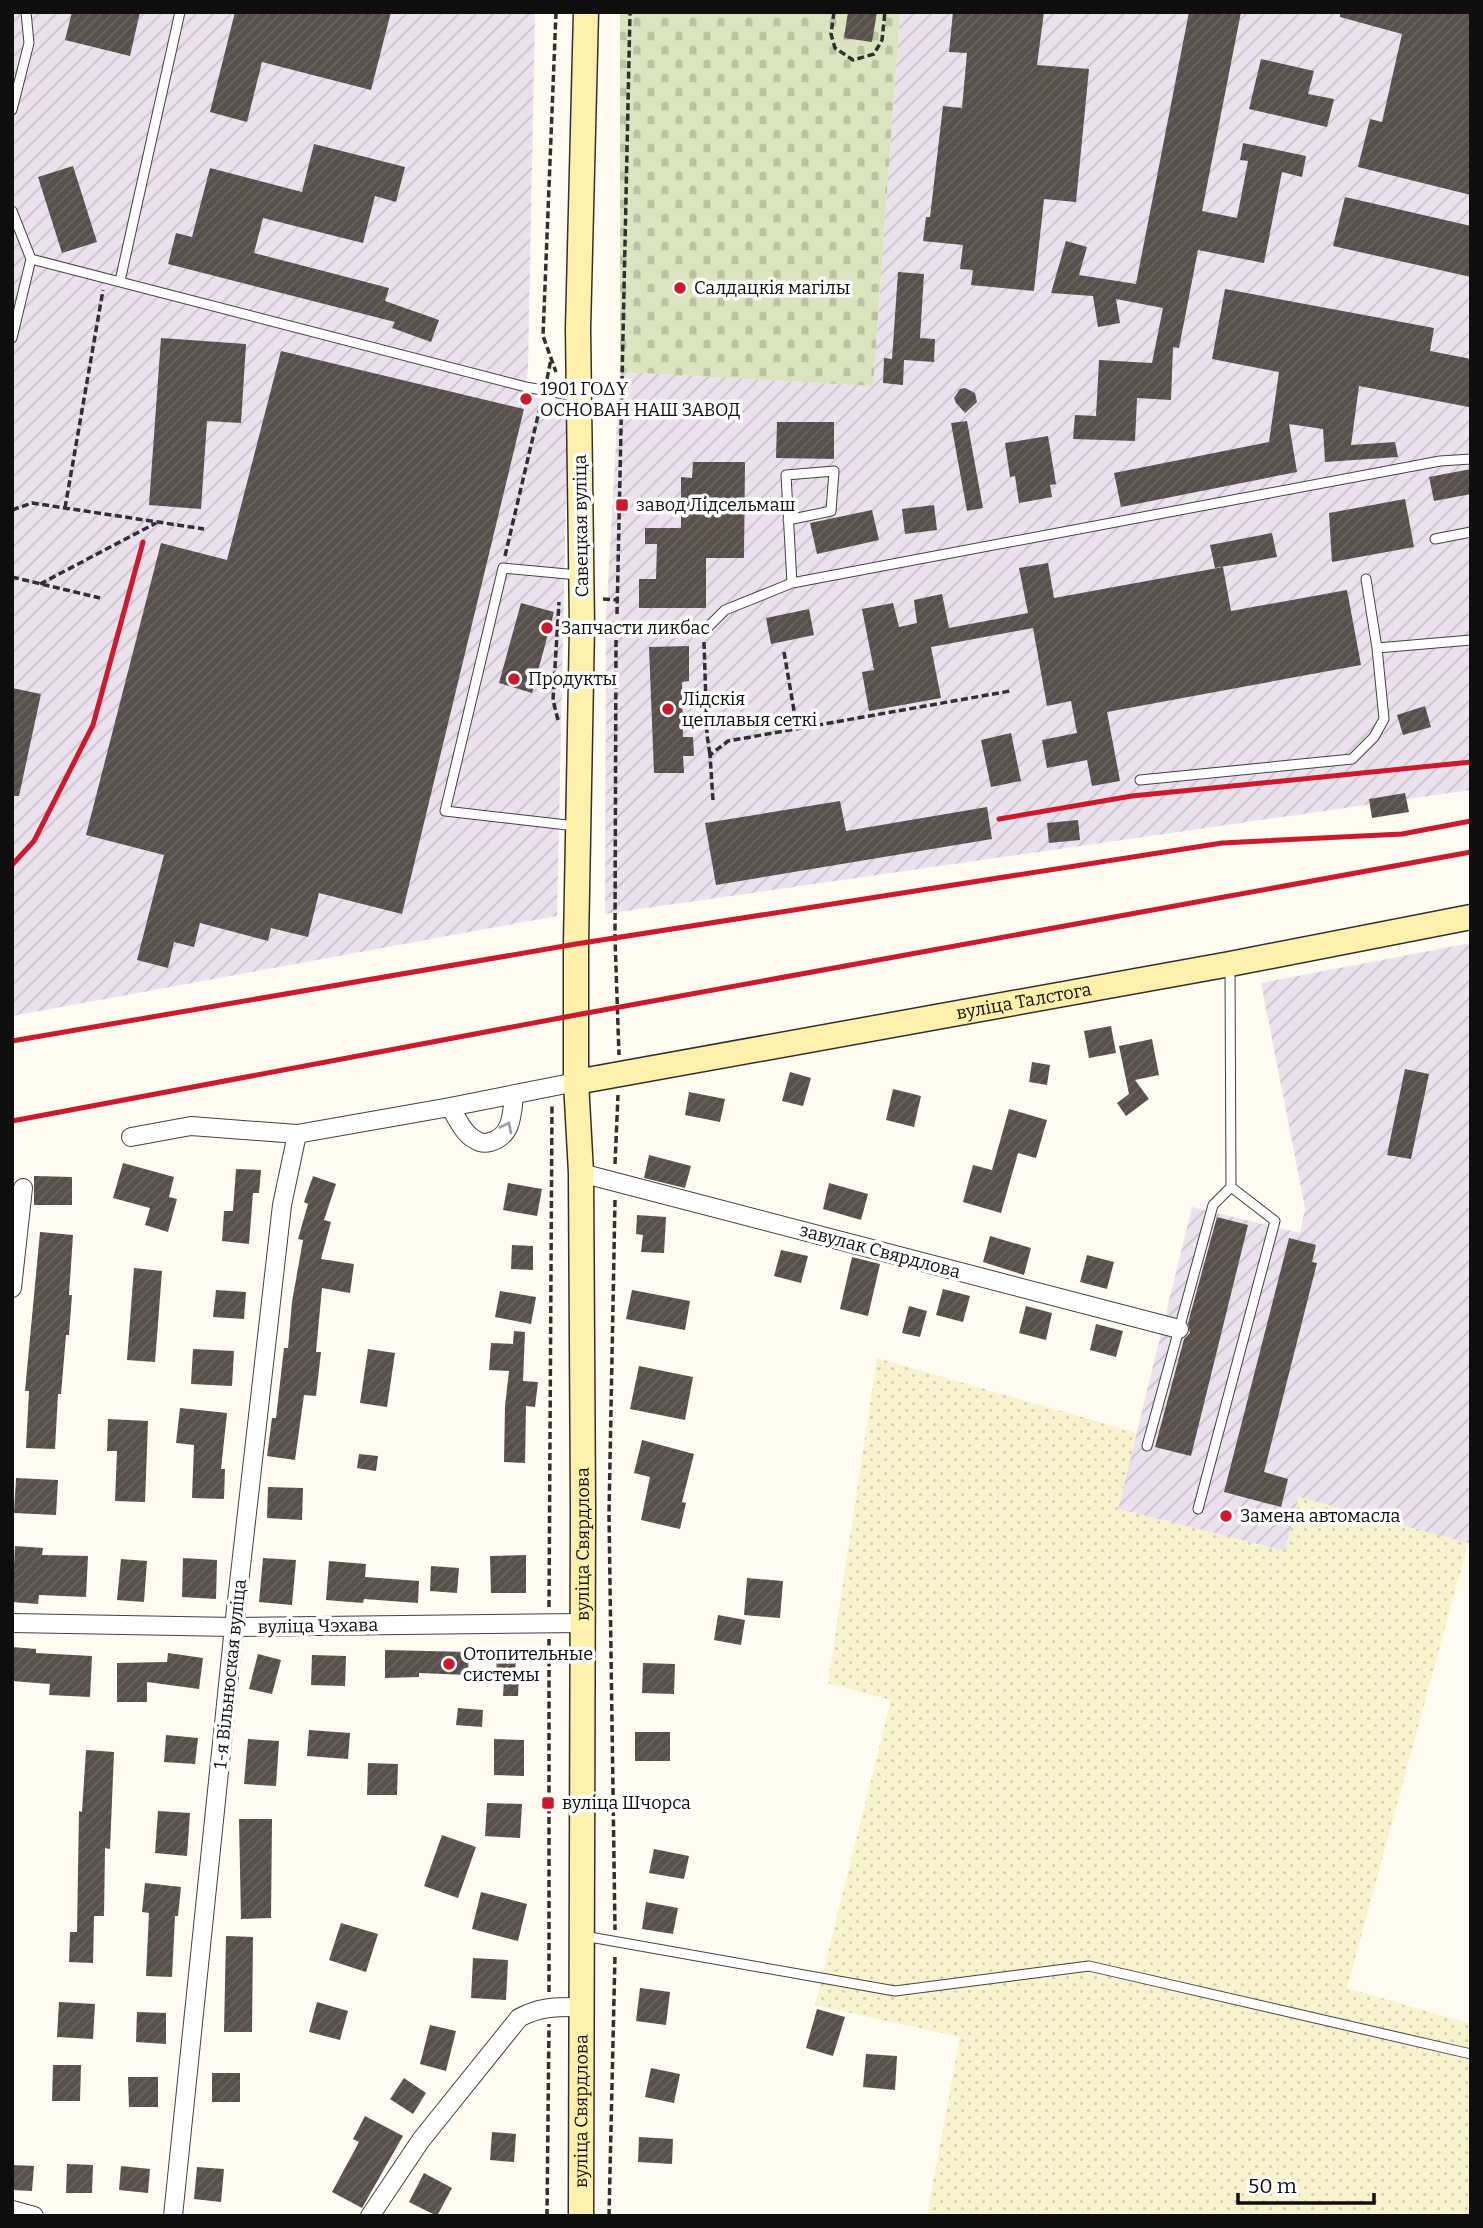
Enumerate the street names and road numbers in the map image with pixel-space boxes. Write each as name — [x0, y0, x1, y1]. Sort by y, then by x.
street label: Савецкая вуліца — [569, 454, 593, 598]
street label: вуліца Талстога — [955, 978, 1093, 1024]
street label: завулак Свярдлова — [797, 1219, 963, 1283]
street label: вуліца Свярдлова — [572, 1467, 594, 1621]
street label: 1-я Вільнюская вуліца — [209, 1578, 251, 1770]
street label: вуліца Чэхава — [258, 1614, 379, 1638]
street label: вуліца Свярдлова — [570, 2034, 593, 2188]

